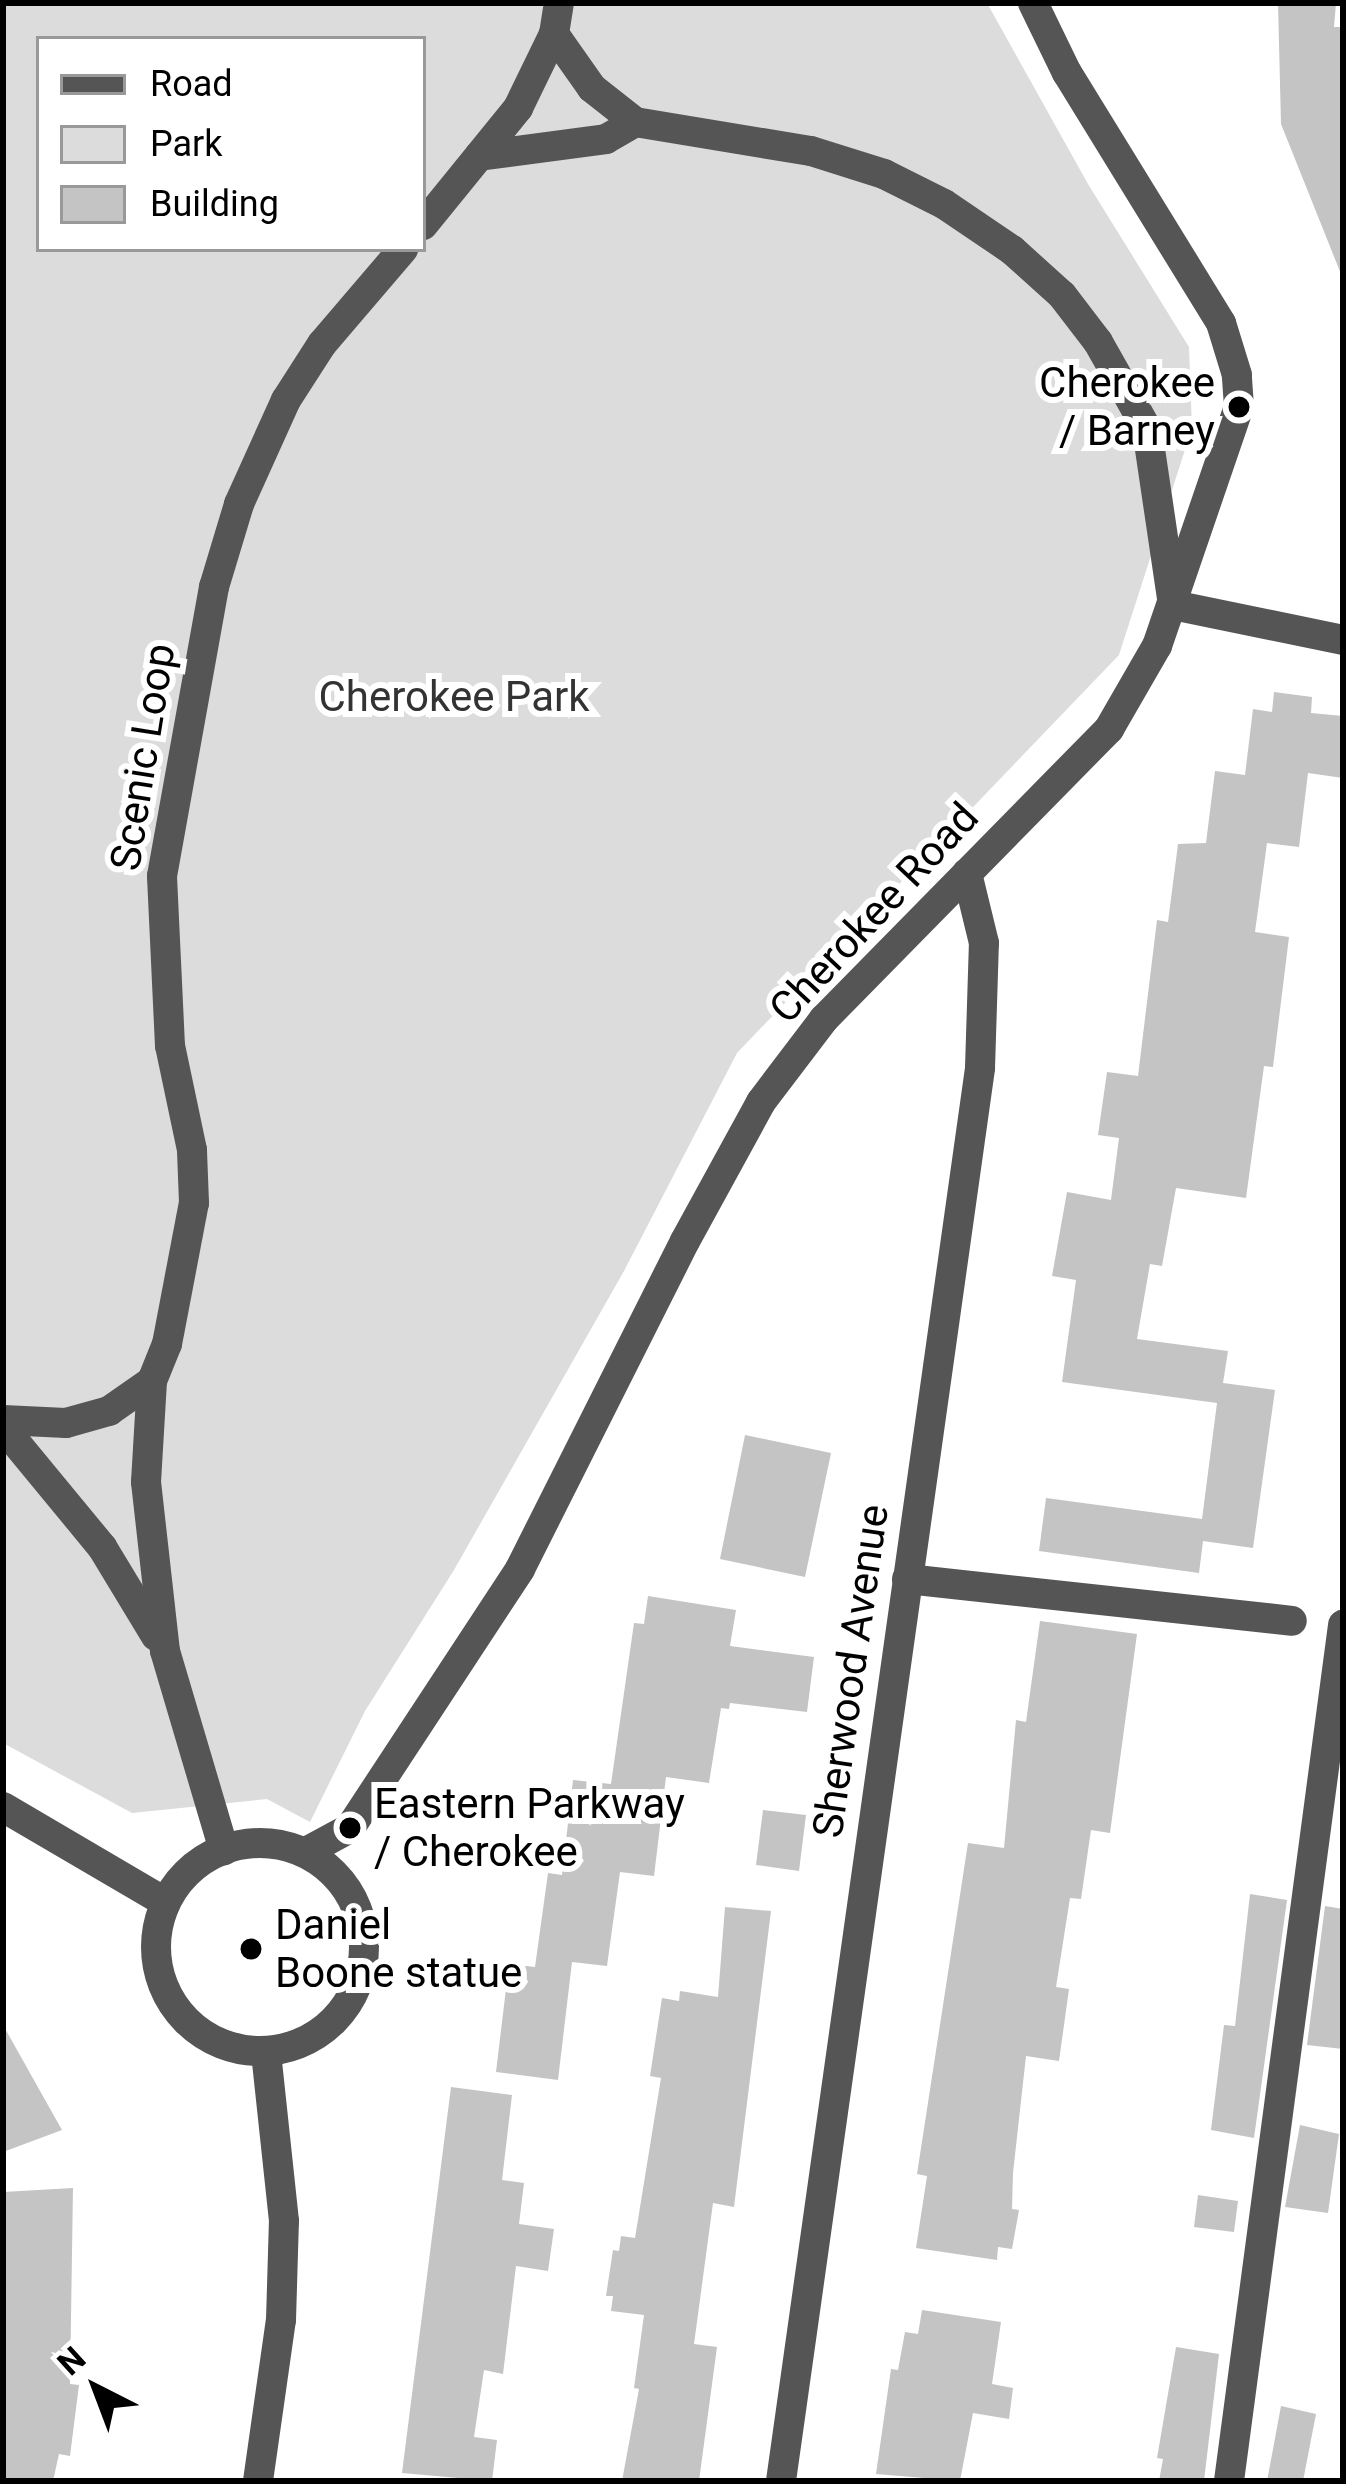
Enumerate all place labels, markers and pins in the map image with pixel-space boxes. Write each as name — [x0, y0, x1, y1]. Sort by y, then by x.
place label: Cherokee / Barney — [1039, 358, 1215, 457]
marker: Cherokee / Barney — [1226, 394, 1252, 420]
place label: Eastern Parkway / Cherokee — [374, 1779, 685, 1878]
marker: Eastern Parkway / Cherokee — [337, 1815, 363, 1841]
place label: Daniel Boone statue — [275, 1900, 522, 1998]
marker: Daniel Boone statue — [238, 1936, 264, 1962]

